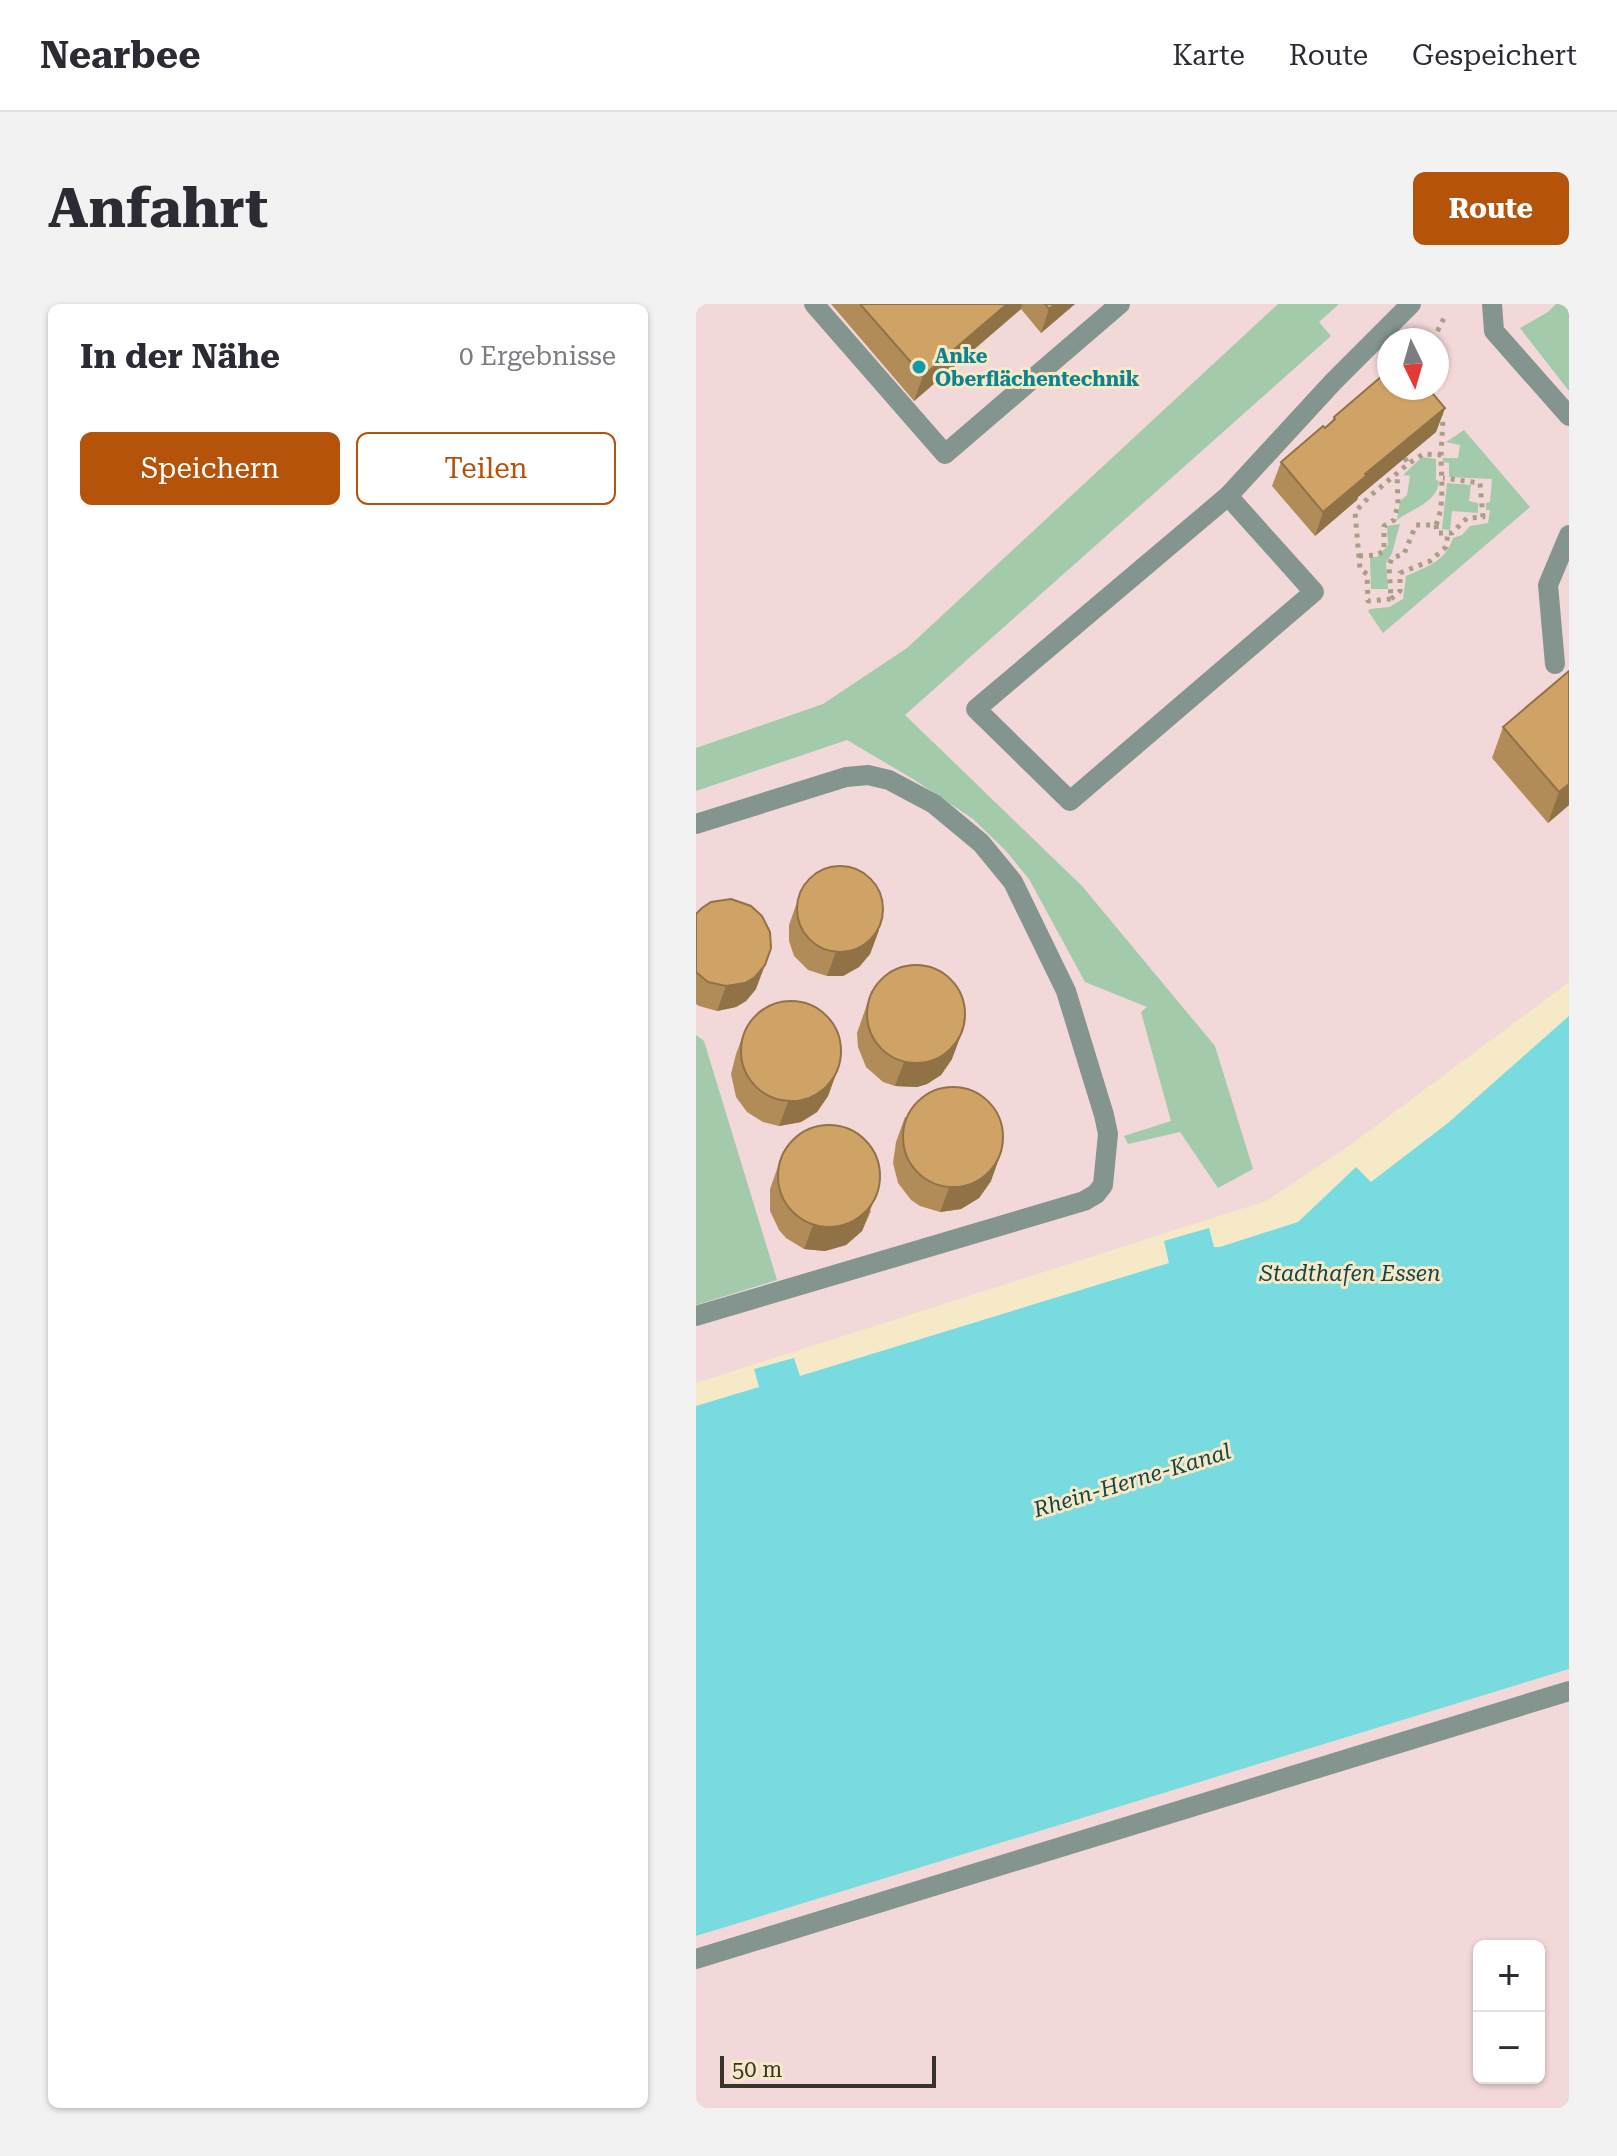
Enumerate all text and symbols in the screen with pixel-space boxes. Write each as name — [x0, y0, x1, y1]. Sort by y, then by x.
text: Nearbee — [40, 33, 201, 77]
text: Karte — [1172, 39, 1245, 72]
text: Route — [1289, 39, 1368, 72]
text: Gespeichert — [1412, 39, 1577, 72]
button: Route — [1413, 172, 1569, 245]
text: Anfahrt — [48, 175, 268, 241]
north arrow — [1377, 328, 1449, 400]
text: In der Nähe — [80, 336, 280, 376]
text: 0 Ergebnisse — [459, 341, 616, 371]
place label: Anke Oberflächentechnik — [935, 344, 1140, 391]
marker: Anke Oberflächentechnik — [910, 358, 928, 376]
button: Speichern — [80, 432, 340, 505]
button: Teilen — [356, 432, 616, 505]
water label: Stadthafen Essen — [1259, 1261, 1441, 1286]
water label: Rhein-Herne-Kanal — [1030, 1439, 1234, 1523]
map controls — [1473, 1940, 1545, 2084]
button: + — [1473, 1940, 1545, 2012]
button: − — [1473, 2012, 1545, 2084]
scale bar — [720, 2052, 936, 2088]
text: 50 m — [732, 2057, 782, 2082]

